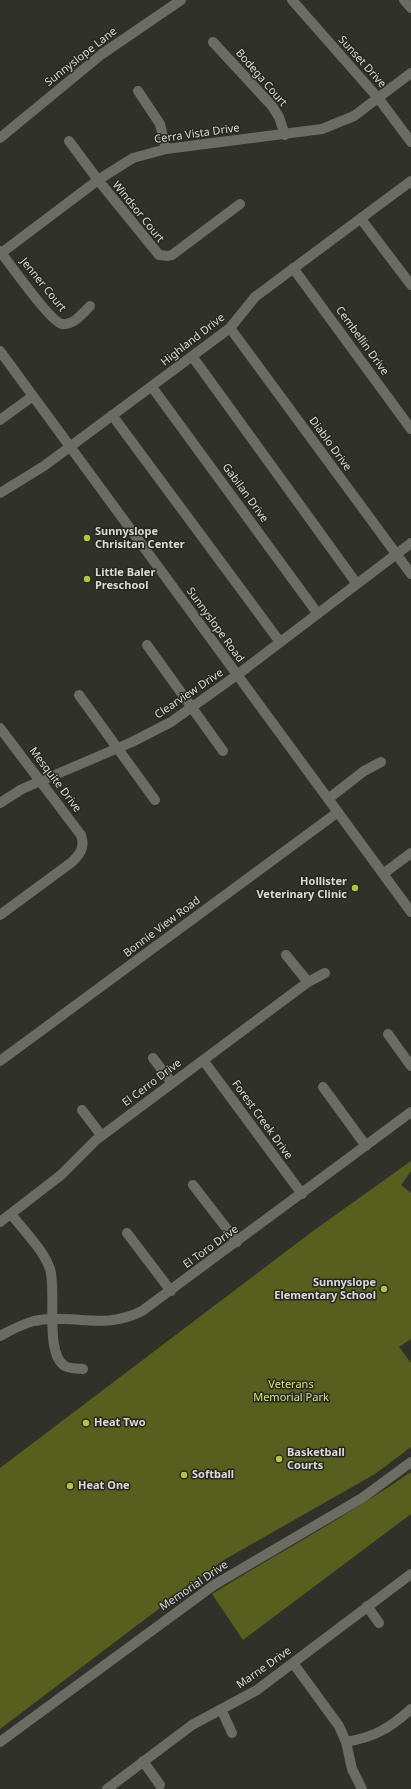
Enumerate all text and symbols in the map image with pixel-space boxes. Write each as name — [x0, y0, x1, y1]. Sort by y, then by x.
street label: Sunnyslope Lane — [42, 25, 120, 89]
street label: Sunset Drive — [335, 33, 389, 91]
street label: Bodega Court — [233, 47, 289, 109]
street label: Cerra Vista Drive — [154, 121, 240, 147]
street label: Windsor Court — [109, 179, 167, 245]
street label: Jenner Court — [17, 255, 69, 315]
street label: Cembellin Drive — [333, 304, 391, 378]
street label: Highland Drive — [159, 311, 227, 369]
street label: Diablo Drive — [306, 414, 354, 474]
street label: Gabilan Drive — [219, 461, 271, 525]
place label: Sunnyslope Chrisitan Center — [95, 525, 185, 551]
marker: Sunnyslope Chrisitan Center — [82, 533, 92, 543]
place label: Little Baler Preschool — [95, 566, 155, 592]
marker: Little Baler Preschool — [82, 574, 92, 584]
street label: Sunnyslope Road — [183, 585, 247, 665]
street label: Clearview Drive — [152, 666, 226, 722]
street label: Mesquite Drive — [26, 745, 84, 815]
place label: Hollister Veterinary Clinic — [256, 875, 347, 901]
marker: Hollister Veterinary Clinic — [350, 883, 360, 893]
street label: Bonnie View Road — [121, 894, 203, 960]
street label: El Cerro Drive — [120, 1056, 184, 1110]
street label: Forest Creek Drive — [229, 1078, 295, 1162]
street label: El Toro Drive — [181, 1223, 241, 1271]
place label: Sunnyslope Elementary School — [274, 1276, 376, 1302]
marker: Sunnyslope Elementary School — [379, 1284, 389, 1294]
park label: Veterans Memorial Park — [253, 1378, 329, 1404]
place label: Heat Two — [94, 1416, 146, 1430]
marker: Heat Two — [81, 1418, 91, 1428]
place label: Basketball Courts — [287, 1446, 345, 1472]
marker: Basketball Courts — [274, 1454, 284, 1464]
place label: Softball — [192, 1468, 234, 1482]
marker: Softball — [179, 1470, 189, 1480]
place label: Heat One — [78, 1479, 130, 1493]
marker: Heat One — [65, 1481, 75, 1491]
street label: Memorial Drive — [157, 1558, 231, 1614]
street label: Marne Drive — [234, 1644, 294, 1692]

